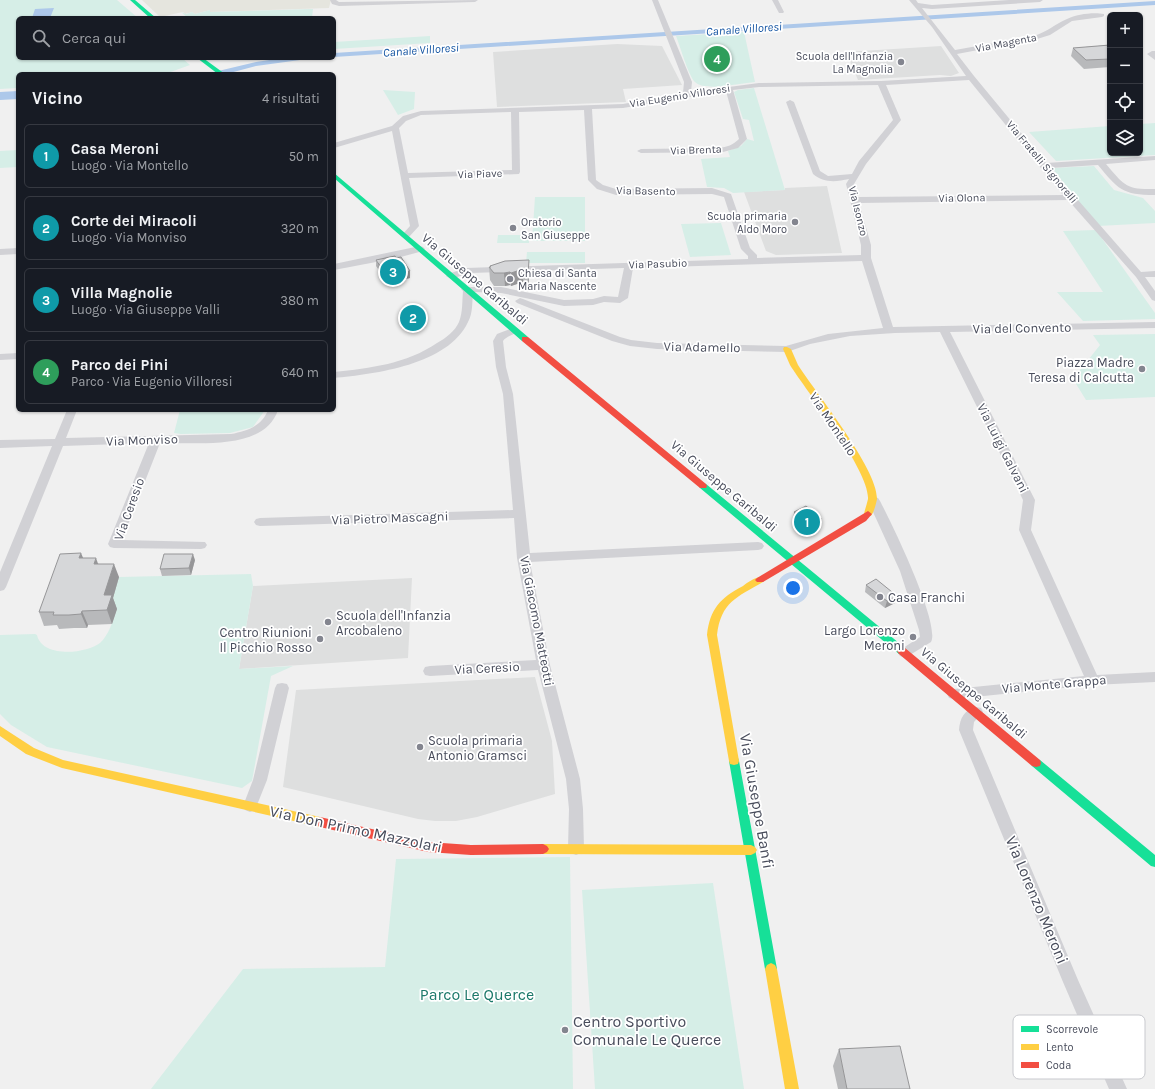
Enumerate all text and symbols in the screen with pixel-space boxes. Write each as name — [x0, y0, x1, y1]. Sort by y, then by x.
map controls — [1107, 12, 1143, 156]
button: + — [1107, 12, 1143, 48]
search box — [16, 16, 336, 60]
water label: Canale Villoresi — [705, 19, 783, 39]
icon: search — [30, 27, 52, 49]
text: Cerca qui — [62, 29, 126, 47]
street label: Via Magenta — [974, 31, 1038, 55]
water label: Canale Villoresi — [382, 40, 460, 60]
pin: 4 — [704, 44, 730, 74]
button: − — [1107, 48, 1143, 84]
place label: Scuola dell'Infanzia La Magnolia — [796, 50, 893, 76]
marker: Scuola dell'Infanzia La Magnolia — [896, 57, 906, 67]
street label: Via Eugenio Villoresi — [629, 82, 731, 110]
button: locate — [1107, 84, 1143, 120]
text: Vicino — [32, 88, 83, 108]
text: 4 risultati — [262, 91, 320, 106]
street label: Via Fratelli Signorelli — [1004, 118, 1080, 206]
button: layers — [1107, 120, 1143, 156]
text: Casa Meroni — [71, 140, 159, 158]
street label: Via Brenta — [670, 143, 722, 157]
text: 1 — [44, 149, 48, 164]
text: 50 m — [289, 149, 319, 164]
text: Luogo · Via Montello — [71, 158, 188, 173]
street label: Via Piave — [457, 167, 503, 181]
street label: Via Basento — [616, 184, 676, 198]
street label: Via Isonzo — [846, 185, 870, 237]
street label: Via Olona — [938, 191, 986, 205]
place label: Scuola primaria Aldo Moro — [707, 210, 787, 236]
text: Corte dei Miracoli — [71, 212, 197, 230]
place label: Oratorio San Giuseppe — [521, 216, 590, 242]
marker: Scuola primaria Aldo Moro — [790, 217, 800, 227]
text: 2 — [42, 221, 50, 236]
text: 320 m — [281, 221, 319, 236]
marker: Oratorio San Giuseppe — [508, 223, 518, 233]
text: Luogo · Via Monviso — [71, 230, 187, 245]
street label: Via Giuseppe Garibaldi — [419, 230, 531, 328]
street label: Via Pasubio — [629, 256, 687, 272]
pin: 3 — [380, 257, 406, 287]
place label: Chiesa di Santa Maria Nascente — [518, 267, 597, 293]
marker: Chiesa di Santa Maria Nascente — [505, 274, 515, 284]
text: Villa Magnolie — [71, 284, 173, 302]
text: 3 — [42, 293, 50, 308]
text: 380 m — [280, 293, 319, 308]
text: Luogo · Via Giuseppe Valli — [71, 302, 220, 317]
pin: 2 — [400, 303, 426, 333]
street label: Via del Convento — [973, 320, 1071, 336]
street label: Via Adamello — [663, 339, 741, 355]
place label: Piazza Madre Teresa di Calcutta — [1028, 355, 1134, 385]
text: Parco dei Pini — [71, 356, 168, 374]
marker: Piazza Madre Teresa di Calcutta — [1137, 364, 1147, 374]
text: 4 — [42, 365, 50, 380]
text: 640 m — [281, 365, 319, 380]
text: Parco · Via Eugenio Villoresi — [71, 374, 233, 389]
street label: Via Montello — [806, 389, 860, 459]
street label: Via Luigi Galvani — [974, 401, 1032, 495]
street label: Via Monviso — [106, 431, 178, 449]
street label: Via Giuseppe Garibaldi — [668, 437, 780, 535]
street label: Via Ceresio — [111, 476, 147, 542]
pin: 1 — [794, 507, 820, 537]
street label: Via Pietro Mascagni — [331, 508, 449, 528]
street label: Via Giacomo Matteotti — [517, 555, 557, 687]
your location — [783, 578, 803, 598]
place label: Casa Franchi — [888, 590, 965, 605]
marker: Casa Franchi — [875, 592, 885, 602]
place label: Scuola dell'Infanzia Arcobaleno — [336, 608, 451, 638]
marker: Scuola dell'Infanzia Arcobaleno — [323, 617, 333, 627]
place label: Largo Lorenzo Meroni — [824, 623, 905, 653]
place label: Centro Riunioni Il Picchio Rosso — [219, 625, 312, 655]
marker: Largo Lorenzo Meroni — [908, 632, 918, 642]
marker: Centro Riunioni Il Picchio Rosso — [315, 634, 325, 644]
street label: Via Giuseppe Garibaldi — [918, 644, 1030, 742]
street label: Via Ceresio — [454, 659, 520, 677]
street label: Via Monte Grappa — [1001, 672, 1107, 696]
street label: Via Giuseppe Banfi — [736, 732, 778, 870]
place label: Scuola primaria Antonio Gramsci — [428, 733, 527, 763]
marker: Scuola primaria Antonio Gramsci — [415, 742, 425, 752]
street label: Via Don Primo Mazzolari — [268, 801, 444, 857]
street label: Via Lorenzo Meroni — [1001, 833, 1073, 967]
park label: Parco Le Querce — [420, 985, 534, 1004]
place label: Centro Sportivo Comunale Le Querce — [573, 1012, 721, 1049]
legend — [1013, 1015, 1145, 1079]
text: Scorrevole — [1046, 1023, 1099, 1036]
marker: Centro Sportivo Comunale Le Querce — [560, 1025, 570, 1035]
text: Lento — [1046, 1041, 1074, 1054]
text: Coda — [1046, 1059, 1071, 1072]

